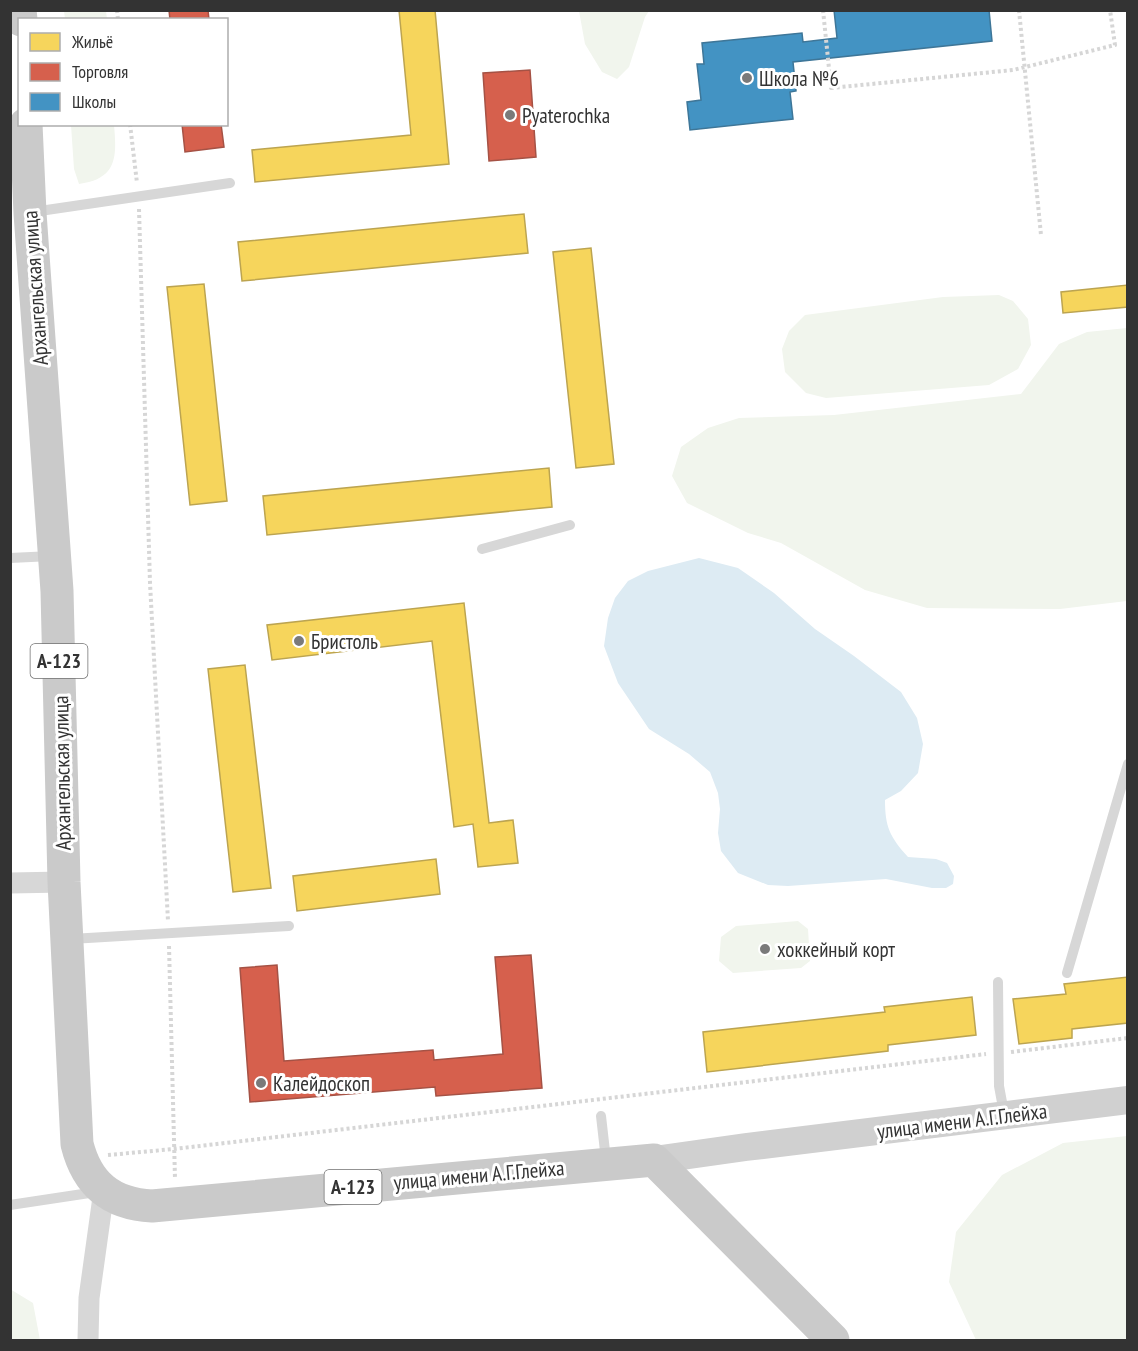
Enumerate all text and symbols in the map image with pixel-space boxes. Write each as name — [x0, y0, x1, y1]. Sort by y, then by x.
legend — [18, 18, 228, 126]
text: Жильё — [71, 30, 113, 53]
text: Торговля — [72, 60, 128, 83]
place label: Школа №6 — [759, 65, 839, 92]
marker: Школа №6 — [740, 71, 754, 85]
text: Школы — [72, 90, 116, 113]
place label: Pyaterochka — [522, 102, 610, 129]
marker: Pyaterochka — [503, 108, 517, 122]
street label: Архангельская улица — [16, 210, 54, 366]
place label: Бристоль — [311, 628, 378, 655]
marker: Бристоль — [292, 634, 306, 648]
road number: А-123 — [31, 644, 88, 678]
street label: Архангельская улица — [47, 695, 77, 851]
place label: хоккейный корт — [777, 936, 895, 963]
marker: хоккейный корт — [758, 942, 772, 956]
place label: Калейдоскоп — [273, 1070, 370, 1097]
marker: Калейдоскоп — [254, 1076, 268, 1090]
street label: улица имени А.Г.Глейха — [875, 1097, 1049, 1145]
street label: улица имени А.Г.Глейха — [393, 1154, 565, 1196]
road number: А-123 — [324, 1170, 382, 1204]

